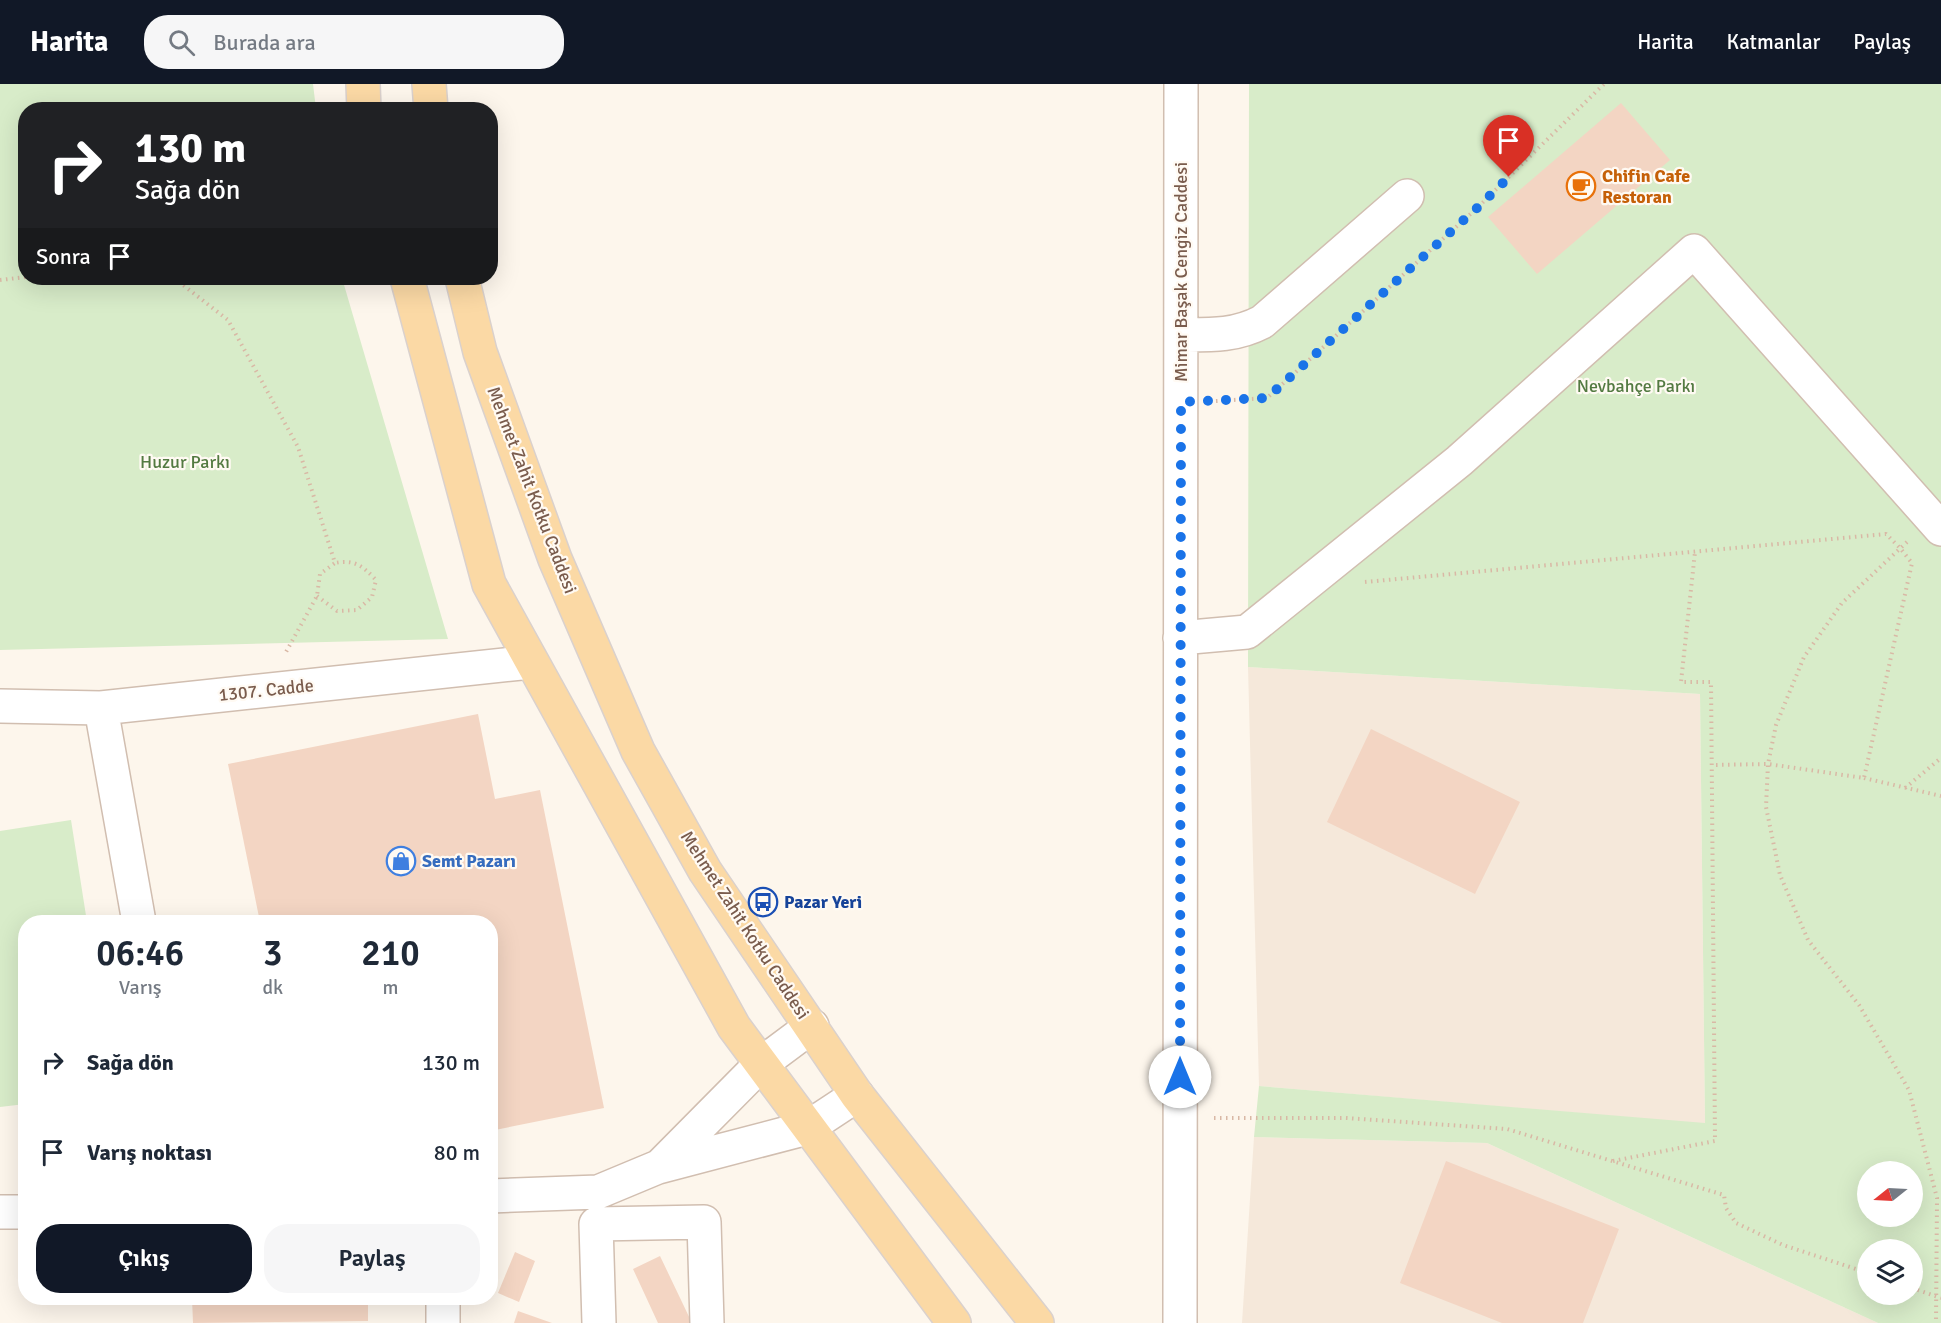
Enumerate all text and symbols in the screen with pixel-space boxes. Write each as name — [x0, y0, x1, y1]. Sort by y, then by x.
search box — [144, 15, 564, 69]
text: Harita — [30, 25, 108, 59]
icon: search — [165, 26, 198, 59]
text: Burada ara — [213, 29, 316, 56]
text: Harita — [1637, 29, 1694, 55]
text: Katmanlar — [1727, 29, 1820, 55]
text: Paylaş — [1853, 29, 1911, 55]
pin — [1483, 115, 1534, 177]
text: 130 m — [135, 123, 246, 174]
icon: arrive — [1492, 124, 1525, 157]
icon: right — [36, 126, 114, 204]
street label: Mimar Başak Cengiz Caddesi — [1170, 162, 1192, 382]
place label: Chifin Cafe Restoran — [1602, 165, 1690, 208]
cafe icon: Chifin Cafe Restoran — [1565, 170, 1597, 202]
text: Sağa dön — [135, 174, 241, 207]
icon: arrive — [103, 240, 136, 273]
text: Sonra — [36, 243, 91, 270]
park label: Nevbahçe Parkı — [1577, 375, 1695, 397]
street label: Mehmet Zahit Kotku Caddesi — [482, 383, 582, 597]
park label: Huzur Parkı — [140, 451, 230, 473]
street label: 1307. Cadde — [217, 674, 315, 706]
street label: Mehmet Zahit Kotku Caddesi — [676, 827, 814, 1023]
shop icon: Semt Pazarı — [385, 845, 417, 877]
place label: Semt Pazarı — [422, 850, 516, 872]
bus stop icon: Pazar Yeri — [747, 886, 779, 918]
place label: Pazar Yeri — [784, 891, 862, 913]
text: 06:46 — [96, 931, 184, 976]
text: 3 — [263, 931, 283, 976]
text: 210 — [361, 931, 420, 976]
text: Varış — [119, 975, 162, 1000]
text: dk — [262, 975, 283, 1000]
text: m — [383, 975, 399, 1000]
position arrow — [1148, 1045, 1212, 1109]
icon: right — [36, 1046, 69, 1079]
text: Sağa dön — [87, 1049, 174, 1076]
text: 130 m — [422, 1049, 480, 1076]
icon: arrive — [36, 1136, 69, 1169]
text: Varış noktası — [87, 1139, 212, 1166]
text: 80 m — [434, 1139, 480, 1166]
north arrow — [1857, 1161, 1923, 1227]
map controls — [1857, 1161, 1923, 1305]
button: Çıkış — [36, 1224, 252, 1293]
button: Paylaş — [264, 1224, 480, 1293]
button: layers — [1857, 1239, 1923, 1305]

